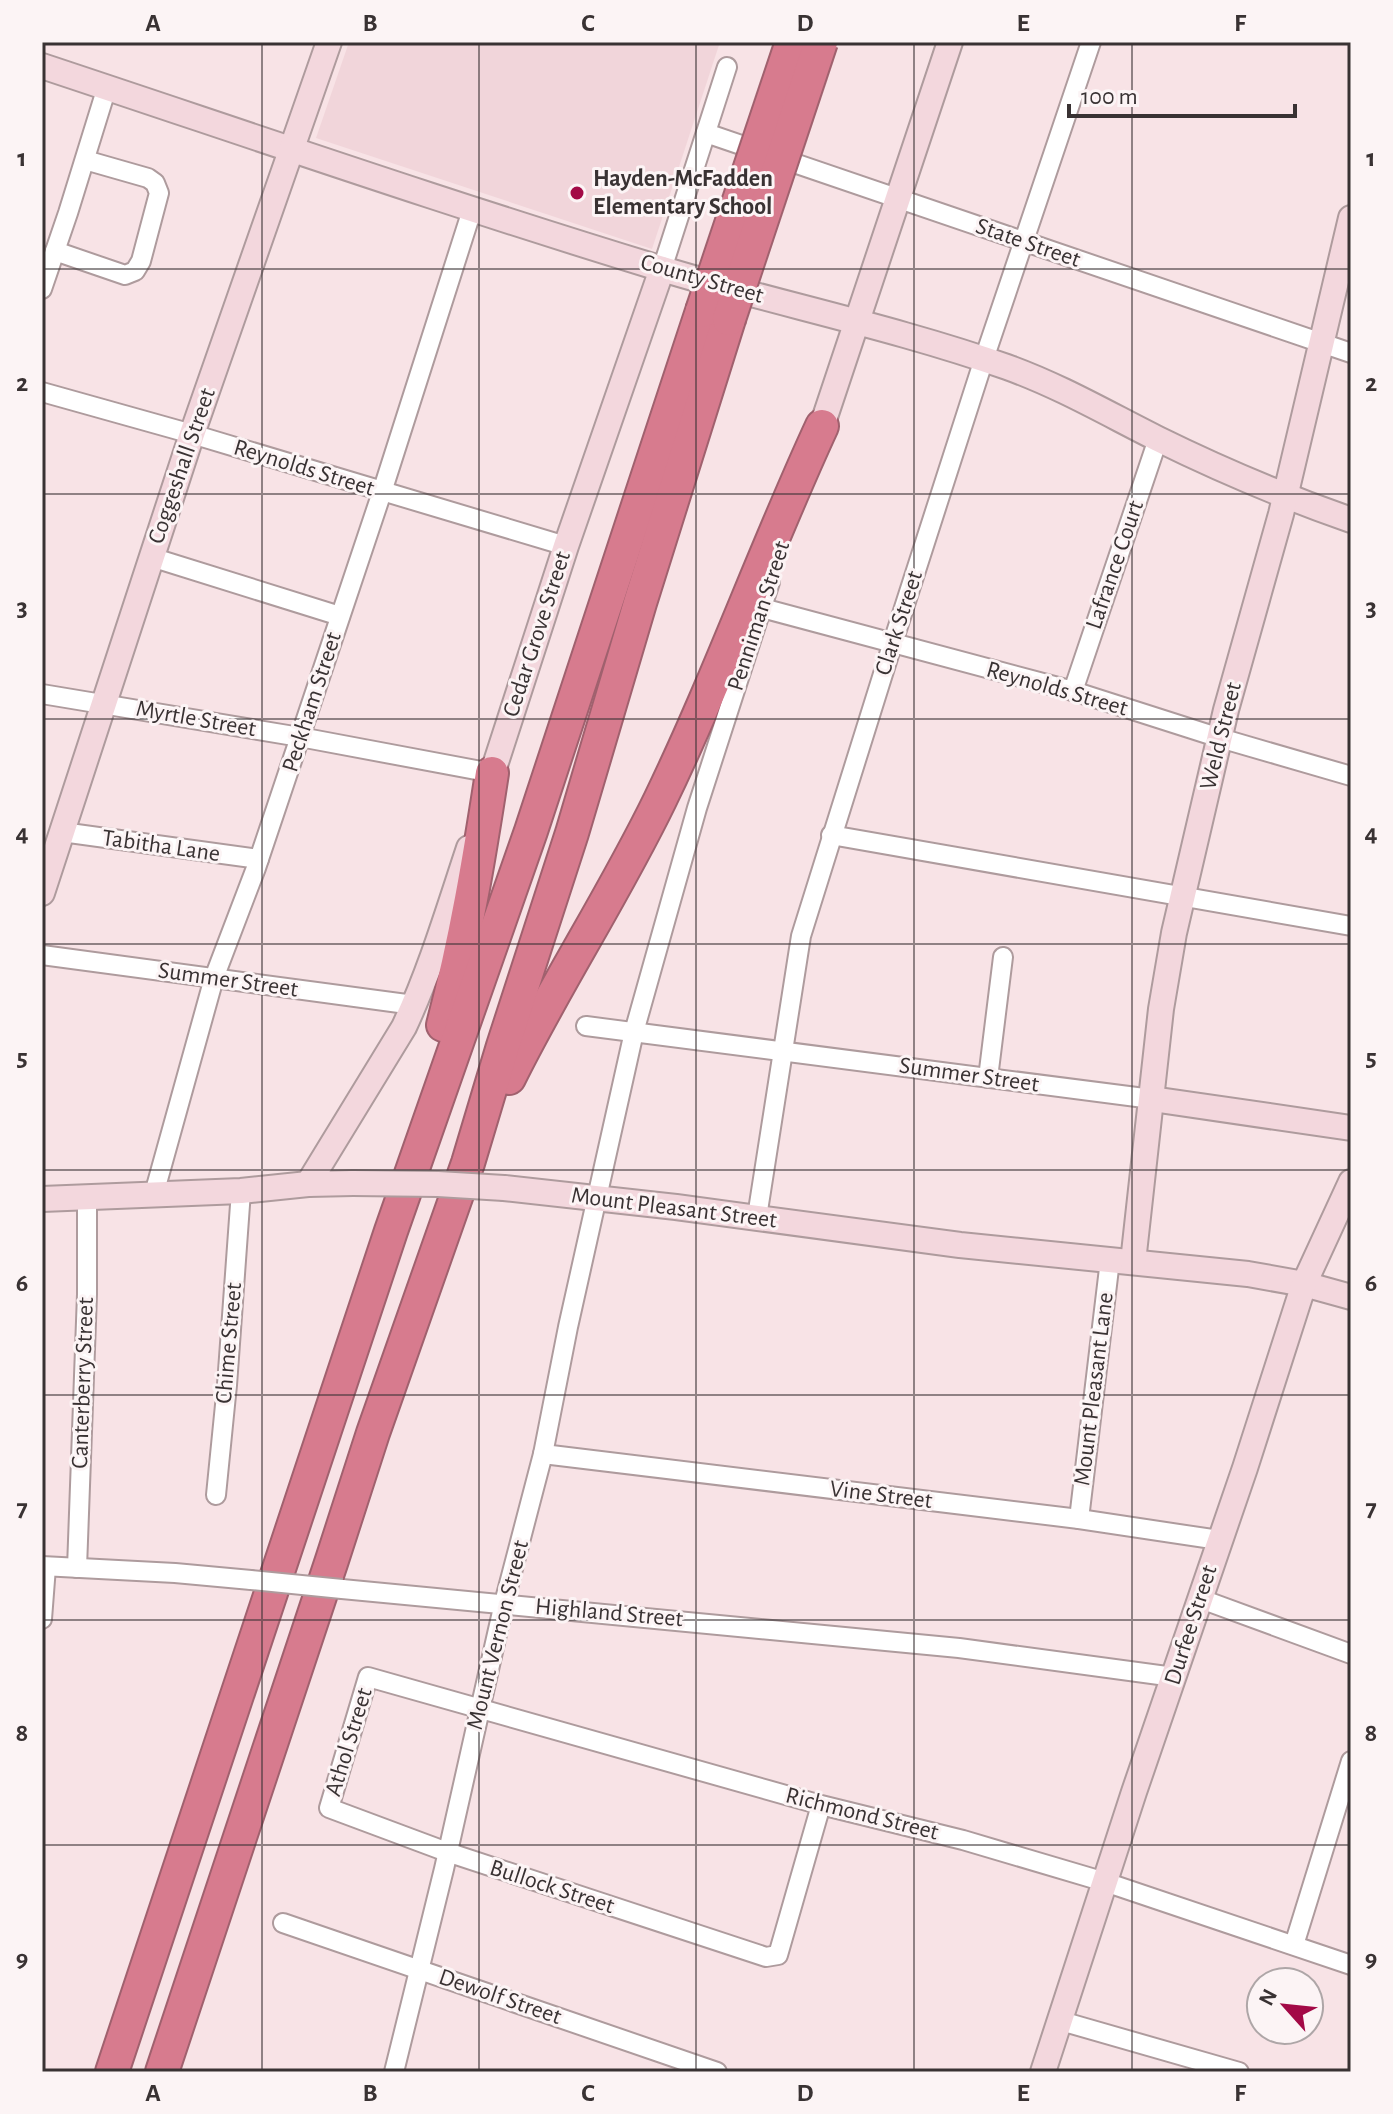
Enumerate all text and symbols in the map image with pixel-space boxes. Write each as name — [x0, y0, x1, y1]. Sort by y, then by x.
text: A — [145, 10, 161, 36]
text: B — [362, 10, 378, 36]
text: C — [581, 10, 595, 36]
text: D — [796, 10, 814, 36]
text: E — [1016, 10, 1030, 36]
text: F — [1234, 10, 1247, 36]
scale bar — [1069, 68, 1295, 118]
text: 100 m — [1081, 85, 1138, 109]
text: 1 — [17, 145, 27, 171]
text: 1 — [1366, 145, 1376, 171]
place label: Hayden-McFadden Elementary School — [593, 167, 773, 219]
marker: Hayden-McFadden Elementary School — [568, 184, 586, 202]
street label: State Street — [973, 214, 1084, 272]
street label: County Street — [638, 250, 766, 308]
text: 2 — [16, 370, 28, 396]
text: 2 — [1365, 370, 1377, 396]
street label: Coggeshall Street — [144, 385, 220, 547]
street label: Reynolds Street — [231, 435, 377, 501]
street label: Lafrance Court — [1082, 497, 1148, 632]
street label: Penniman Street — [724, 538, 795, 694]
street label: Cedar Grove Street — [499, 548, 575, 720]
street label: Clark Street — [871, 567, 927, 678]
text: 3 — [16, 595, 28, 621]
text: 3 — [1365, 595, 1377, 621]
street label: Peckham Street — [278, 629, 346, 775]
street label: Reynolds Street — [984, 657, 1131, 721]
street label: Weld Street — [1196, 679, 1246, 792]
street label: Myrtle Street — [134, 697, 258, 741]
text: 4 — [15, 820, 29, 846]
text: 4 — [1364, 820, 1378, 846]
street label: Tabitha Lane — [100, 826, 222, 866]
street label: Summer Street — [157, 958, 300, 1002]
text: 5 — [16, 1045, 28, 1071]
text: 5 — [1365, 1045, 1377, 1071]
street label: Summer Street — [898, 1053, 1041, 1097]
street label: Mount Pleasant Street — [570, 1183, 779, 1233]
text: 6 — [16, 1270, 28, 1296]
text: 6 — [1365, 1270, 1377, 1296]
street label: Chime Street — [212, 1281, 246, 1405]
street label: Mount Pleasant Lane — [1070, 1291, 1118, 1487]
street label: Canterberry Street — [68, 1296, 98, 1469]
street label: Vine Street — [828, 1477, 934, 1513]
text: 7 — [16, 1495, 28, 1521]
text: 7 — [1365, 1495, 1377, 1521]
street label: Mount Vernon Street — [463, 1538, 533, 1732]
street label: Durfee Street — [1160, 1562, 1222, 1688]
street label: Highland Street — [534, 1595, 684, 1631]
street label: Athol Street — [321, 1685, 377, 1799]
text: 8 — [16, 1720, 28, 1746]
text: 8 — [1365, 1720, 1377, 1746]
street label: Richmond Street — [783, 1783, 941, 1845]
street label: Bullock Street — [487, 1856, 618, 1919]
text: 9 — [16, 1946, 28, 1972]
text: 9 — [1365, 1946, 1377, 1972]
street label: Dewolf Street — [436, 1965, 565, 2029]
north arrow — [1245, 1966, 1325, 2046]
text: N — [1255, 1986, 1281, 2009]
text: A — [145, 2080, 161, 2106]
text: B — [362, 2080, 378, 2106]
text: C — [581, 2080, 595, 2106]
text: D — [796, 2080, 814, 2106]
text: E — [1016, 2080, 1030, 2106]
text: F — [1234, 2080, 1247, 2106]

